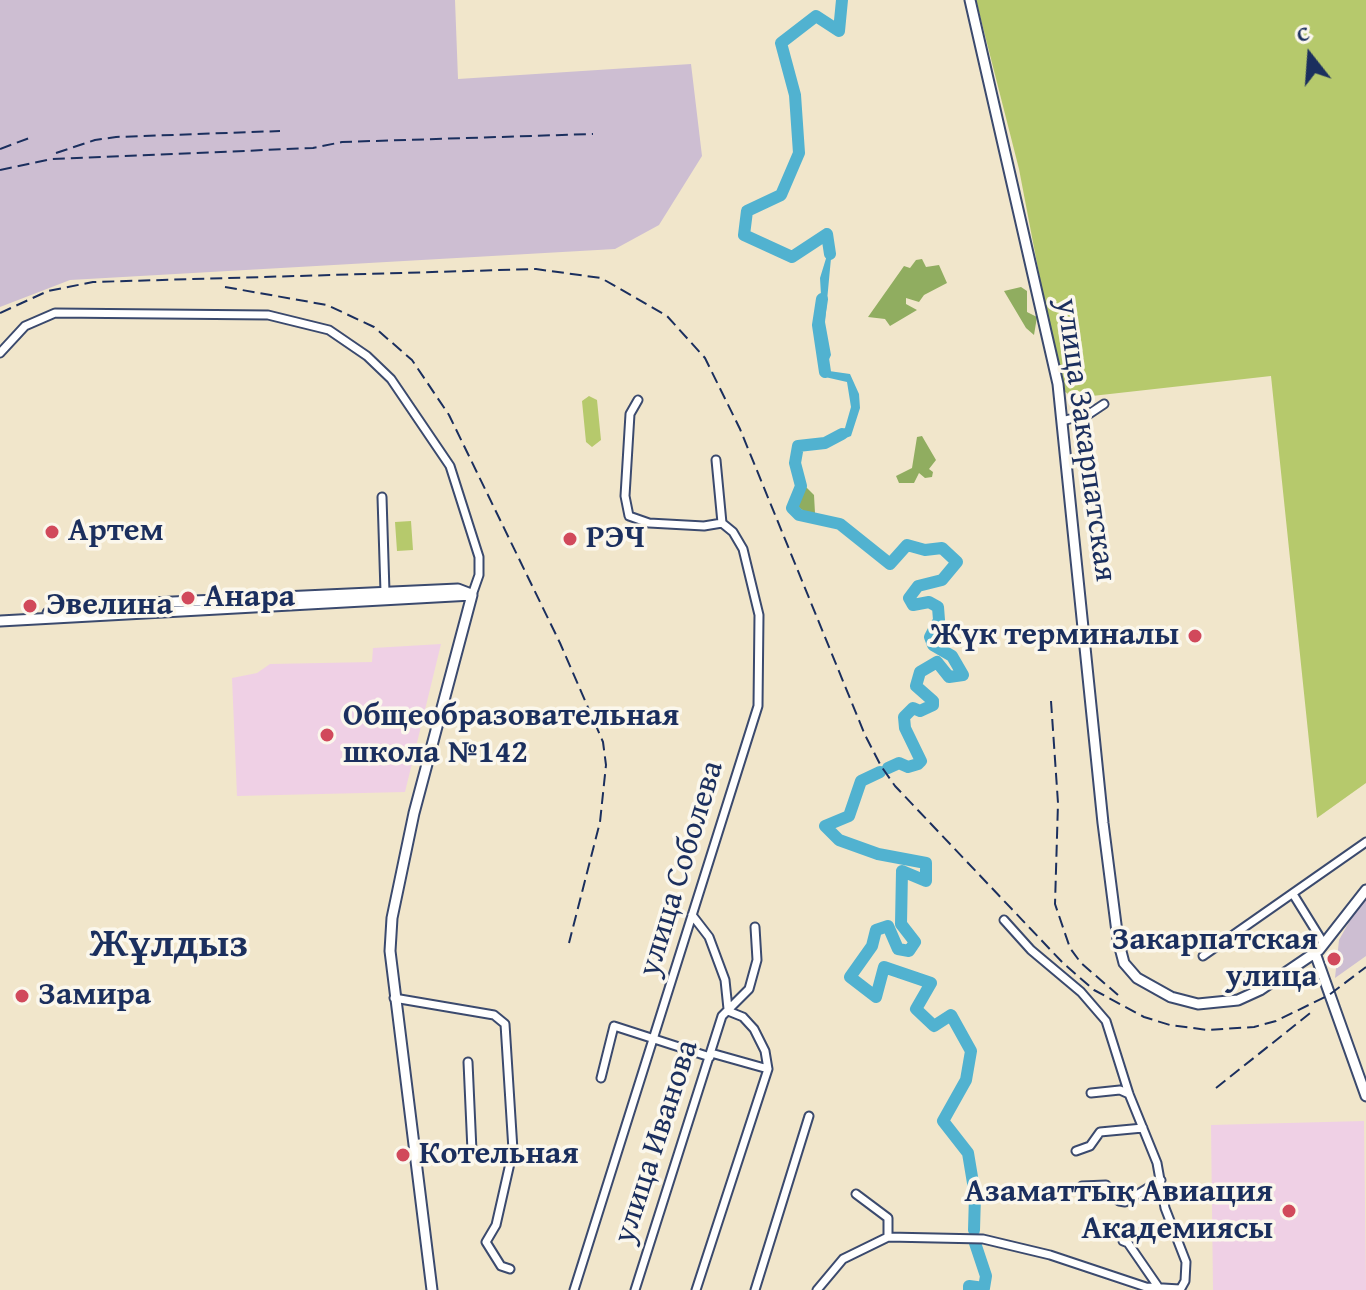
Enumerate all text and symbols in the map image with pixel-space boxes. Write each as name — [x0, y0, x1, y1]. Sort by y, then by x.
north arrow — [1270, 16, 1350, 96]
text: С — [1292, 16, 1314, 50]
street label: улица Закарпатская — [1046, 296, 1124, 584]
place label: Артем — [68, 513, 164, 551]
place label: РЭЧ — [586, 520, 644, 558]
marker: Артем — [43, 523, 61, 541]
marker: РЭЧ — [561, 530, 579, 548]
place label: Анара — [204, 579, 295, 617]
place label: Эвелина — [46, 587, 173, 625]
marker: Анара — [179, 589, 197, 607]
marker: Эвелина — [21, 597, 39, 615]
place label: Жүк терминалы — [930, 617, 1179, 655]
marker: Жүк терминалы — [1186, 627, 1204, 645]
place label: Общеобразовательная школа №142 — [343, 698, 679, 773]
marker: Общеобразовательная школа №142 — [318, 726, 336, 744]
street label: улица Соболева — [631, 757, 733, 981]
district label: Жұлдыз — [90, 922, 248, 970]
place label: Закарпатская улица — [1111, 922, 1318, 997]
marker: Закарпатская улица — [1325, 950, 1343, 968]
place label: Замира — [38, 977, 151, 1015]
marker: Замира — [13, 987, 31, 1005]
street label: улица Иванова — [606, 1035, 708, 1249]
place label: Котельная — [419, 1136, 579, 1174]
marker: Котельная — [394, 1146, 412, 1164]
place label: Азаматтық Авиация Академиясы — [964, 1174, 1273, 1249]
marker: Азаматтық Авиация Академиясы — [1280, 1202, 1298, 1220]

